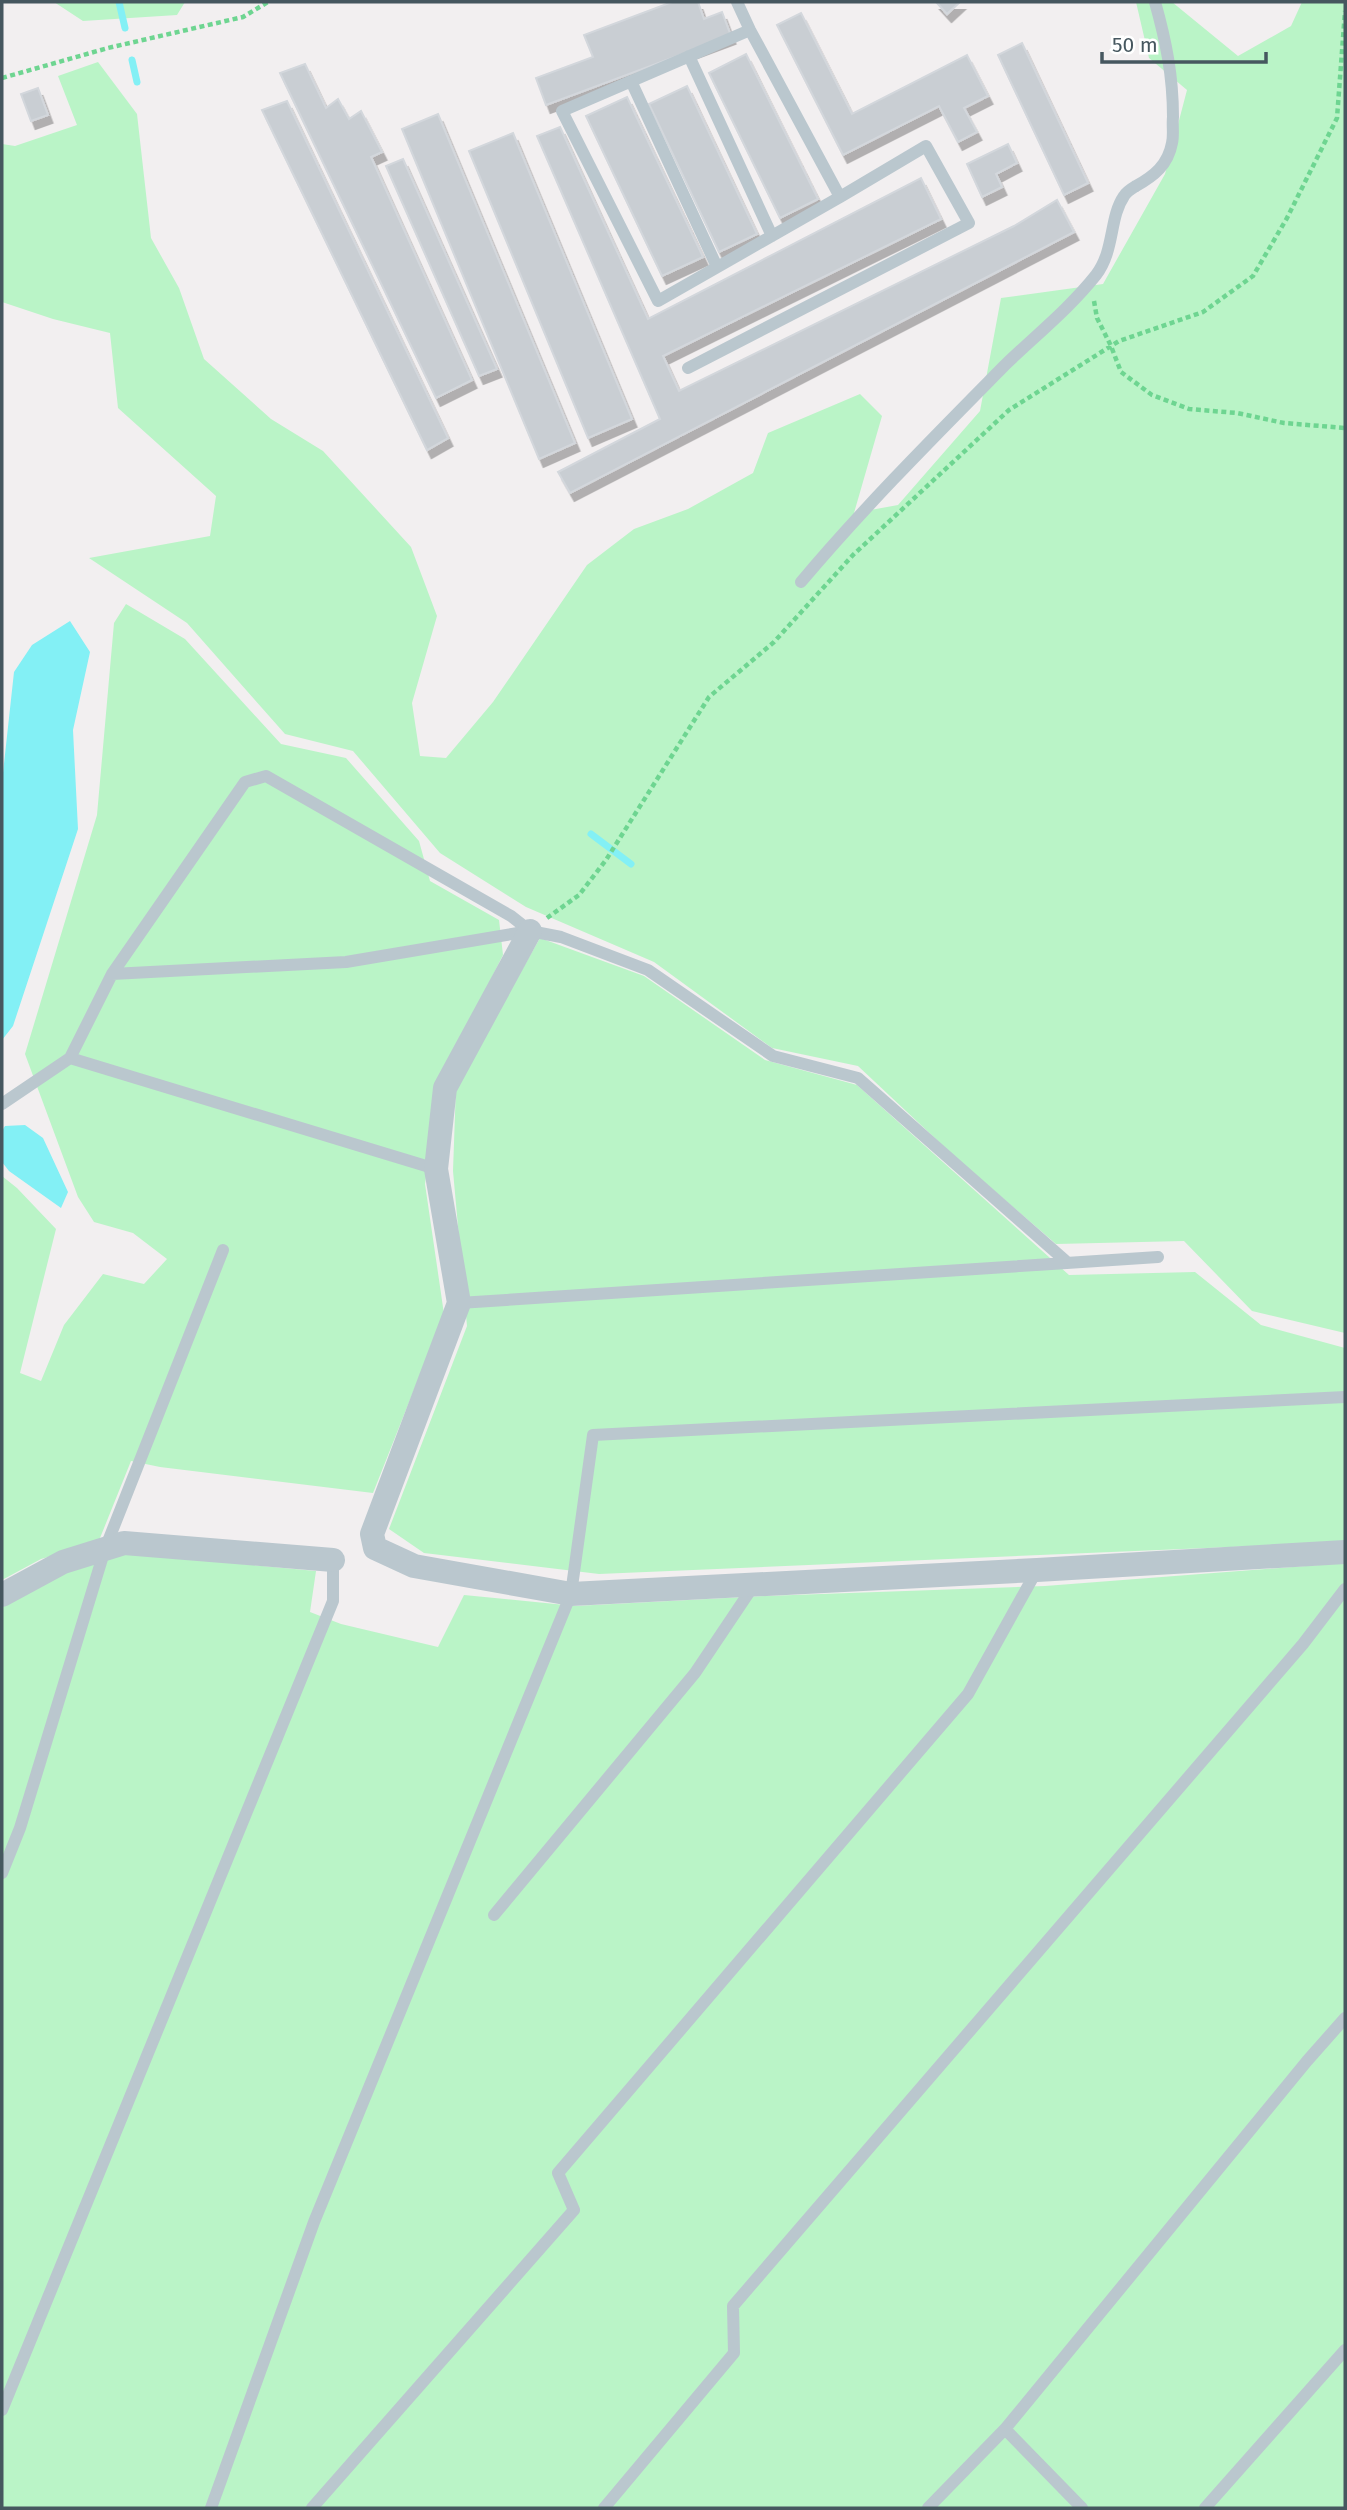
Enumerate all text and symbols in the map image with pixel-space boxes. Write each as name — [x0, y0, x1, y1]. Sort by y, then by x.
scale bar — [1102, 21, 1266, 65]
text: 50 m — [1112, 32, 1158, 58]

